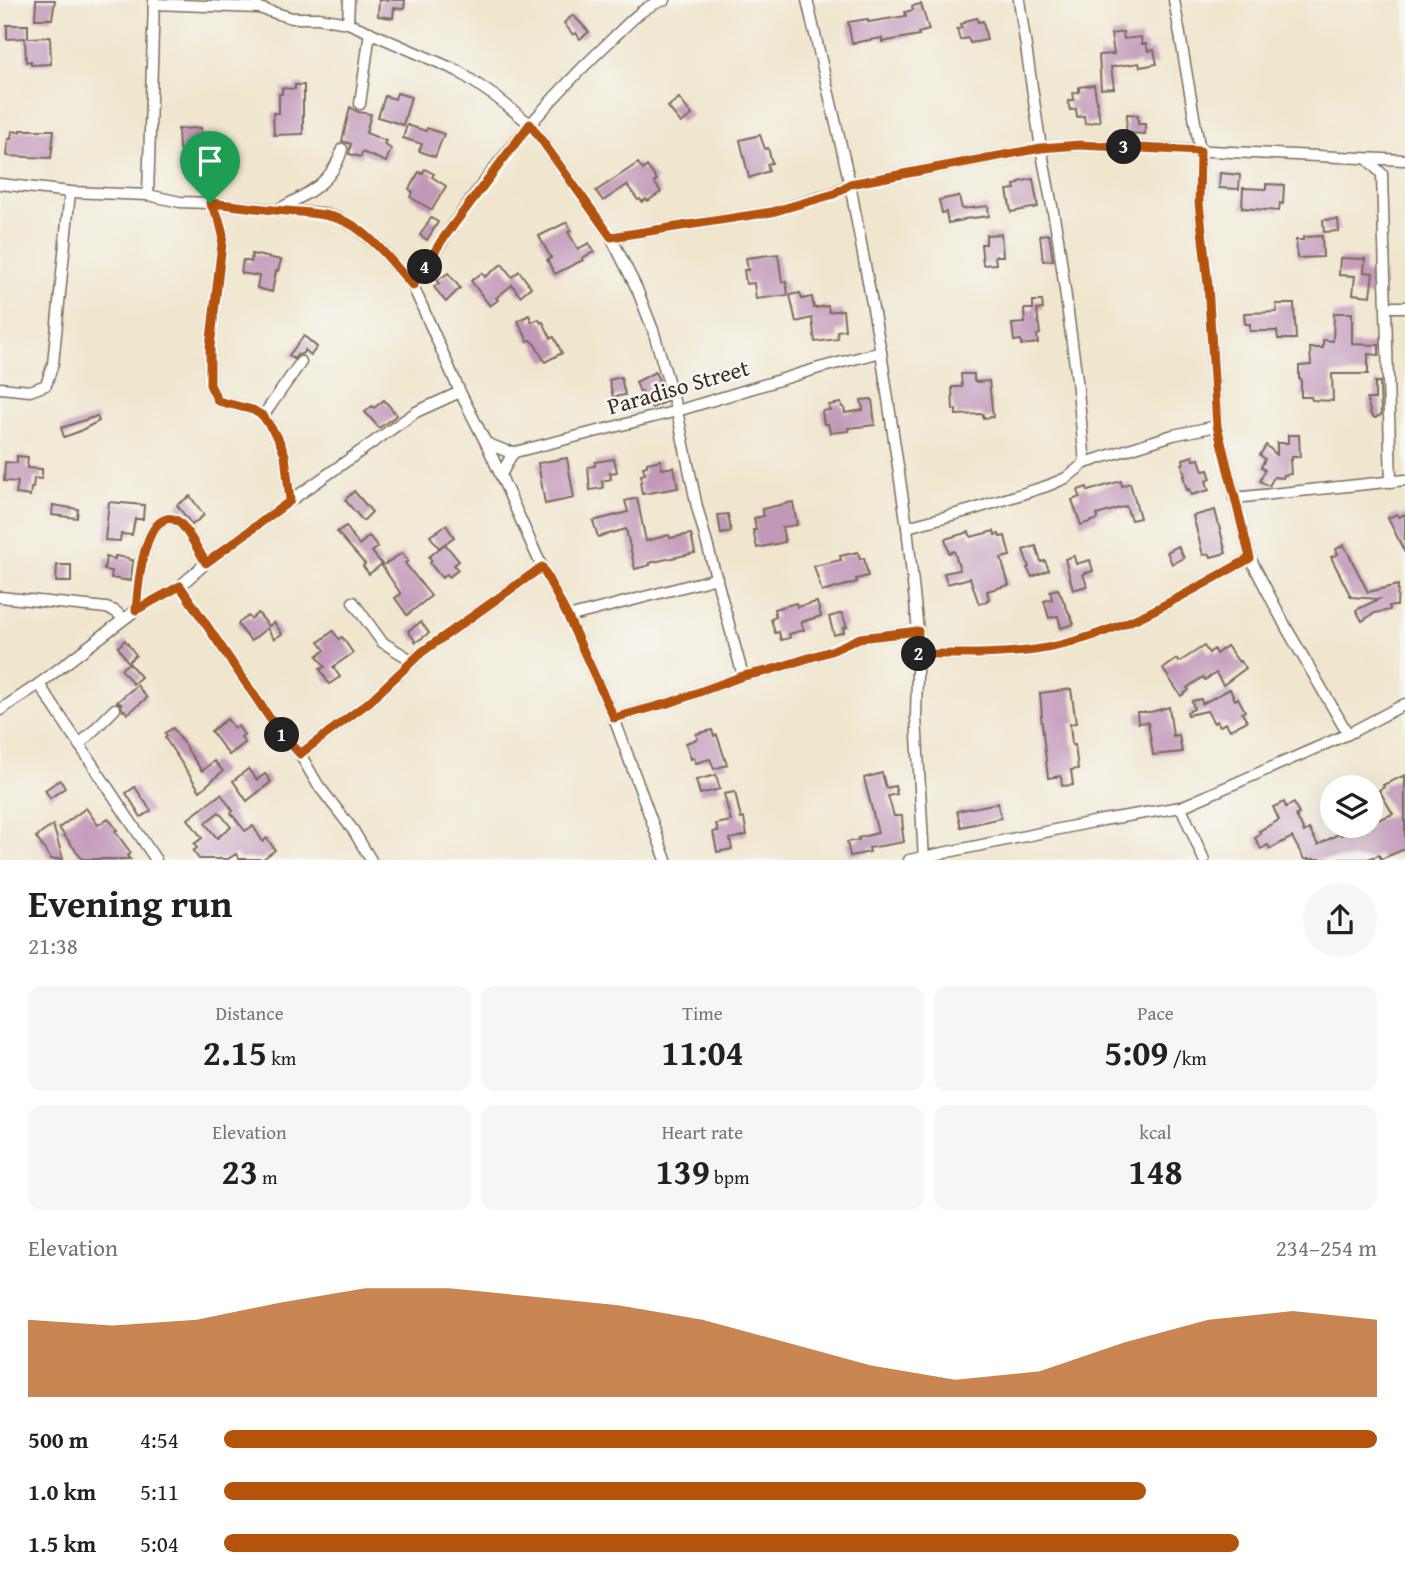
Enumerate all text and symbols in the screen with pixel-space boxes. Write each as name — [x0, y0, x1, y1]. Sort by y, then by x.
pin: 3 — [1106, 130, 1142, 164]
pin — [180, 131, 240, 203]
text: 3 — [1119, 132, 1128, 160]
icon: arrive — [191, 142, 229, 180]
pin: 4 — [408, 250, 442, 284]
text: 4 — [420, 252, 429, 280]
street label: Paradiso Street — [603, 351, 753, 423]
pin: 2 — [902, 636, 936, 672]
text: 2 — [914, 639, 923, 667]
pin: 1 — [264, 718, 300, 752]
text: 1 — [277, 720, 286, 748]
map controls — [1320, 775, 1383, 838]
button: layers — [1320, 775, 1383, 838]
text: Evening run — [28, 875, 232, 931]
button: share — [1303, 883, 1377, 957]
text: 21:38 — [28, 929, 78, 962]
text: Distance — [215, 999, 284, 1027]
text: Time — [682, 999, 723, 1027]
text: Pace — [1137, 999, 1174, 1027]
text: 2.15 — [203, 1027, 267, 1078]
text: 11:04 — [661, 1027, 744, 1078]
text: 5:09 — [1104, 1027, 1168, 1078]
text: km — [267, 1044, 296, 1072]
text: /km — [1168, 1044, 1207, 1072]
text: Elevation — [212, 1118, 287, 1146]
text: Heart rate — [662, 1118, 743, 1146]
text: kcal — [1139, 1118, 1172, 1146]
text: 23 — [222, 1146, 258, 1197]
text: 139 — [655, 1146, 710, 1197]
text: 148 — [1128, 1146, 1183, 1197]
text: m — [258, 1163, 277, 1191]
text: bpm — [710, 1163, 750, 1191]
text: Elevation — [28, 1231, 118, 1264]
text: 234–254 m — [1276, 1231, 1377, 1264]
text: 500 m — [28, 1423, 89, 1456]
text: 4:54 — [140, 1423, 179, 1456]
text: 1.0 km — [28, 1475, 96, 1508]
text: 5:11 — [140, 1475, 179, 1508]
text: 1.5 km — [28, 1527, 96, 1560]
text: 5:04 — [140, 1527, 179, 1560]

